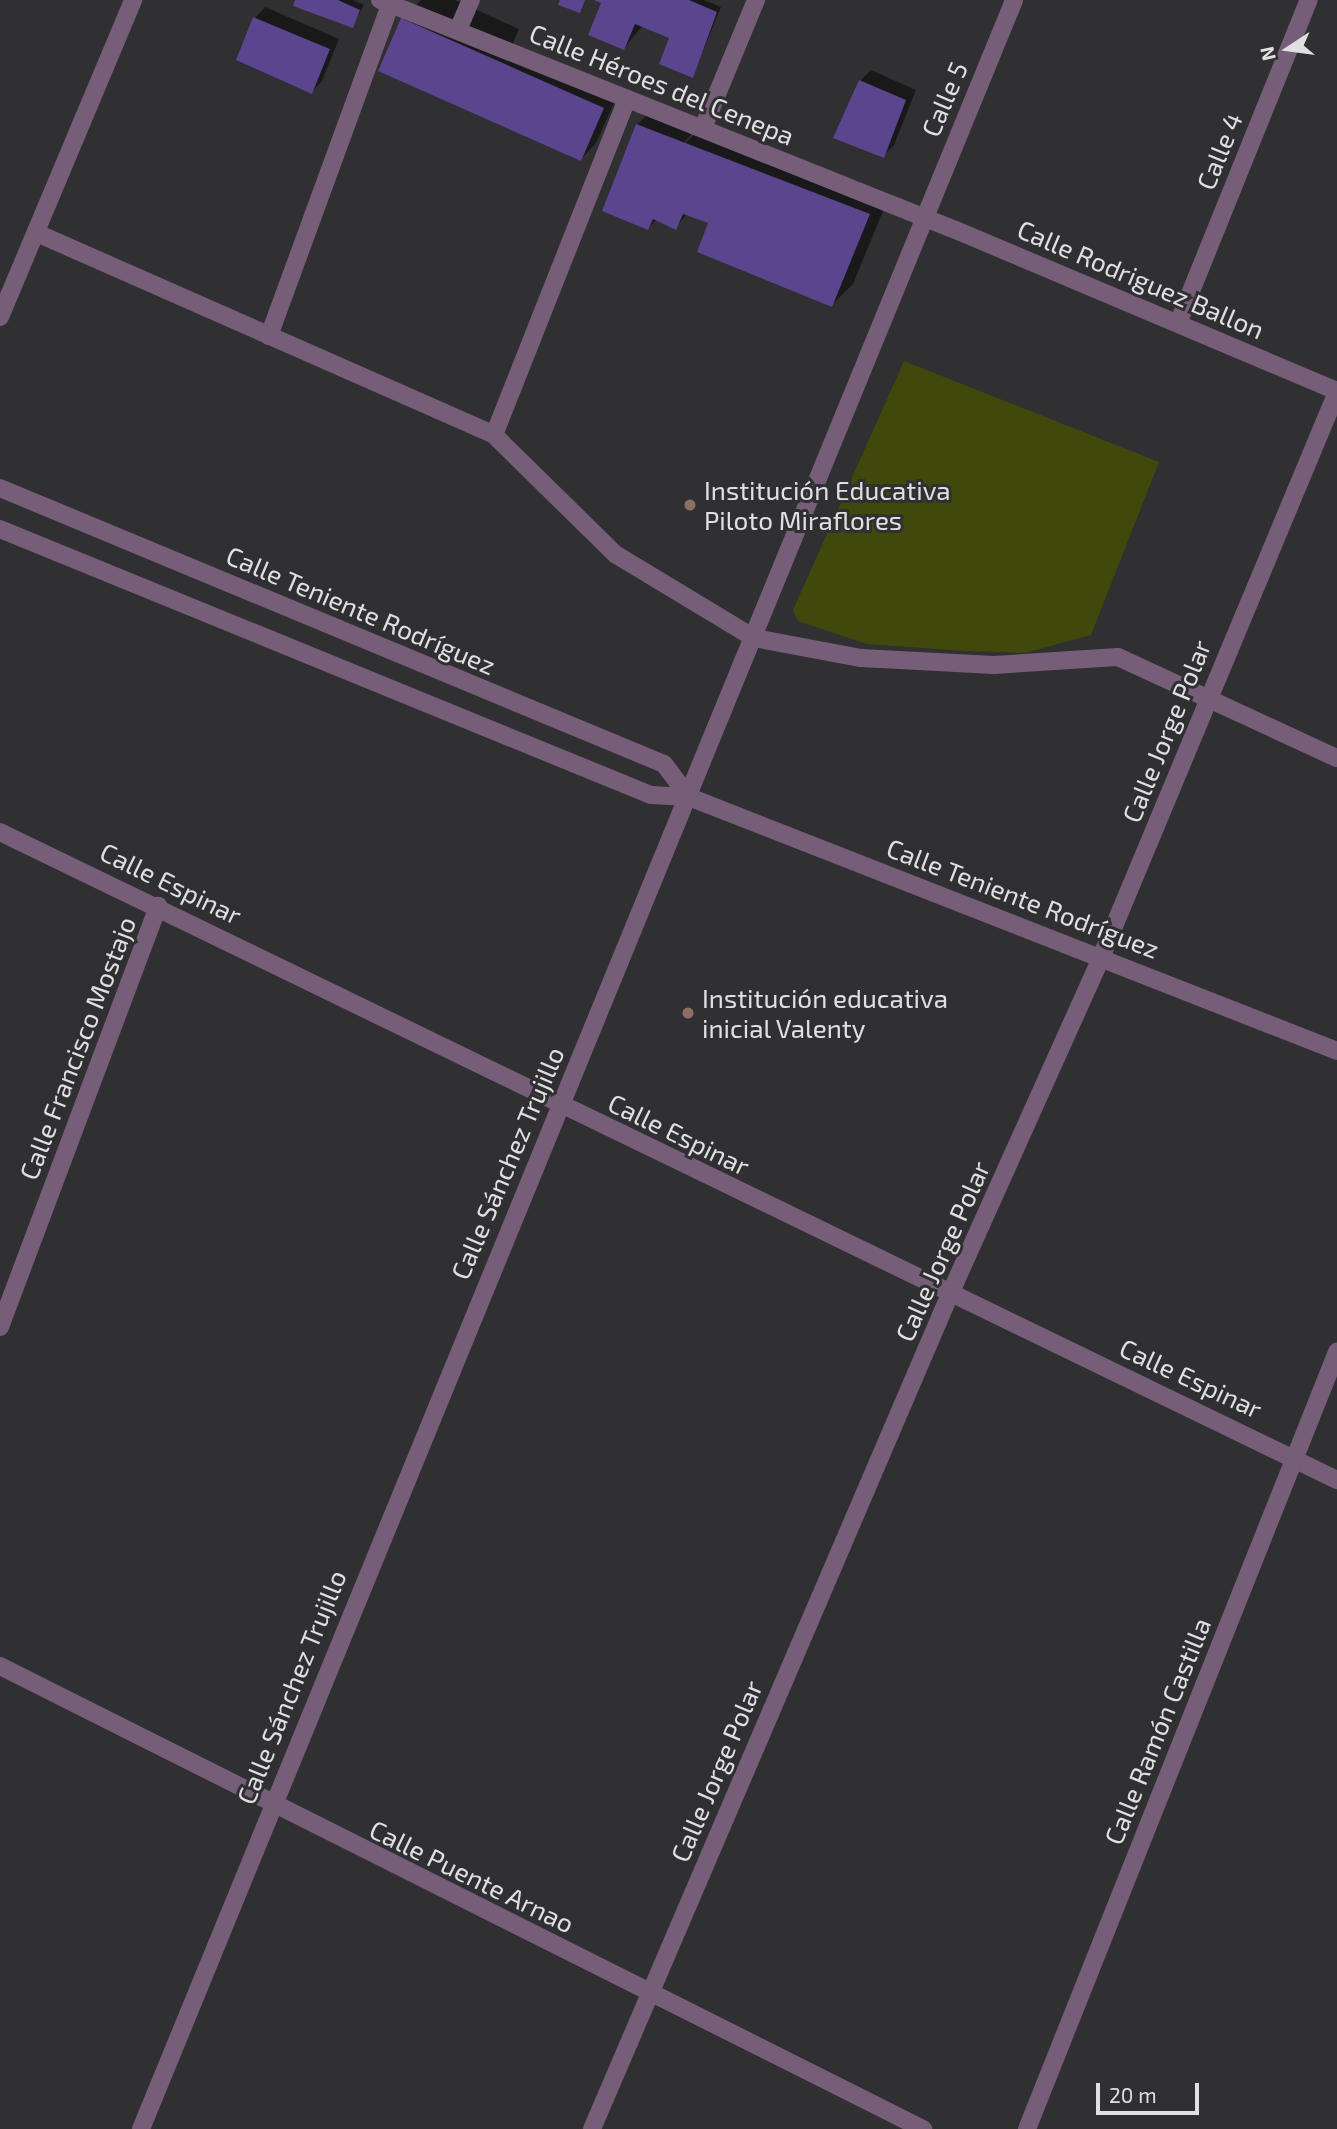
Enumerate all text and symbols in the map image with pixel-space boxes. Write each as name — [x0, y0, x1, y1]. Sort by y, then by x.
north arrow — [1253, 14, 1323, 84]
street label: Calle Héroes del Cenepa — [525, 17, 799, 151]
text: N — [1254, 45, 1280, 63]
street label: Calle 5 — [914, 57, 974, 141]
street label: Calle 4 — [1189, 108, 1249, 194]
street label: Calle Rodriguez Ballon — [1013, 213, 1269, 345]
place label: Institución Educativa Piloto Miraflores — [704, 474, 951, 536]
marker: Institución Educativa Piloto Miraflores — [682, 497, 698, 513]
street label: Calle Teniente Rodríguez — [222, 539, 500, 681]
street label: Calle Jorge Polar — [1115, 635, 1217, 827]
street label: Calle Teniente Rodríguez — [882, 832, 1164, 964]
street label: Calle Espinar — [95, 835, 247, 931]
street label: Calle Francisco Mostajo — [12, 912, 142, 1184]
place label: Institución educativa inicial Valenty — [702, 982, 948, 1044]
marker: Institución educativa inicial Valenty — [680, 1005, 696, 1021]
street label: Calle Sánchez Trujillo — [444, 1042, 570, 1284]
street label: Calle Espinar — [603, 1086, 755, 1182]
street label: Calle Jorge Polar — [888, 1156, 996, 1346]
street label: Calle Espinar — [1115, 1331, 1267, 1425]
street label: Calle Sánchez Trujillo — [230, 1565, 352, 1809]
street label: Calle Ramón Castilla — [1097, 1613, 1217, 1849]
street label: Calle Jorge Polar — [664, 1675, 768, 1867]
street label: Calle Puente Arnao — [365, 1813, 579, 1939]
scale bar — [1099, 2070, 1202, 2114]
text: 20 m — [1109, 2082, 1157, 2107]

